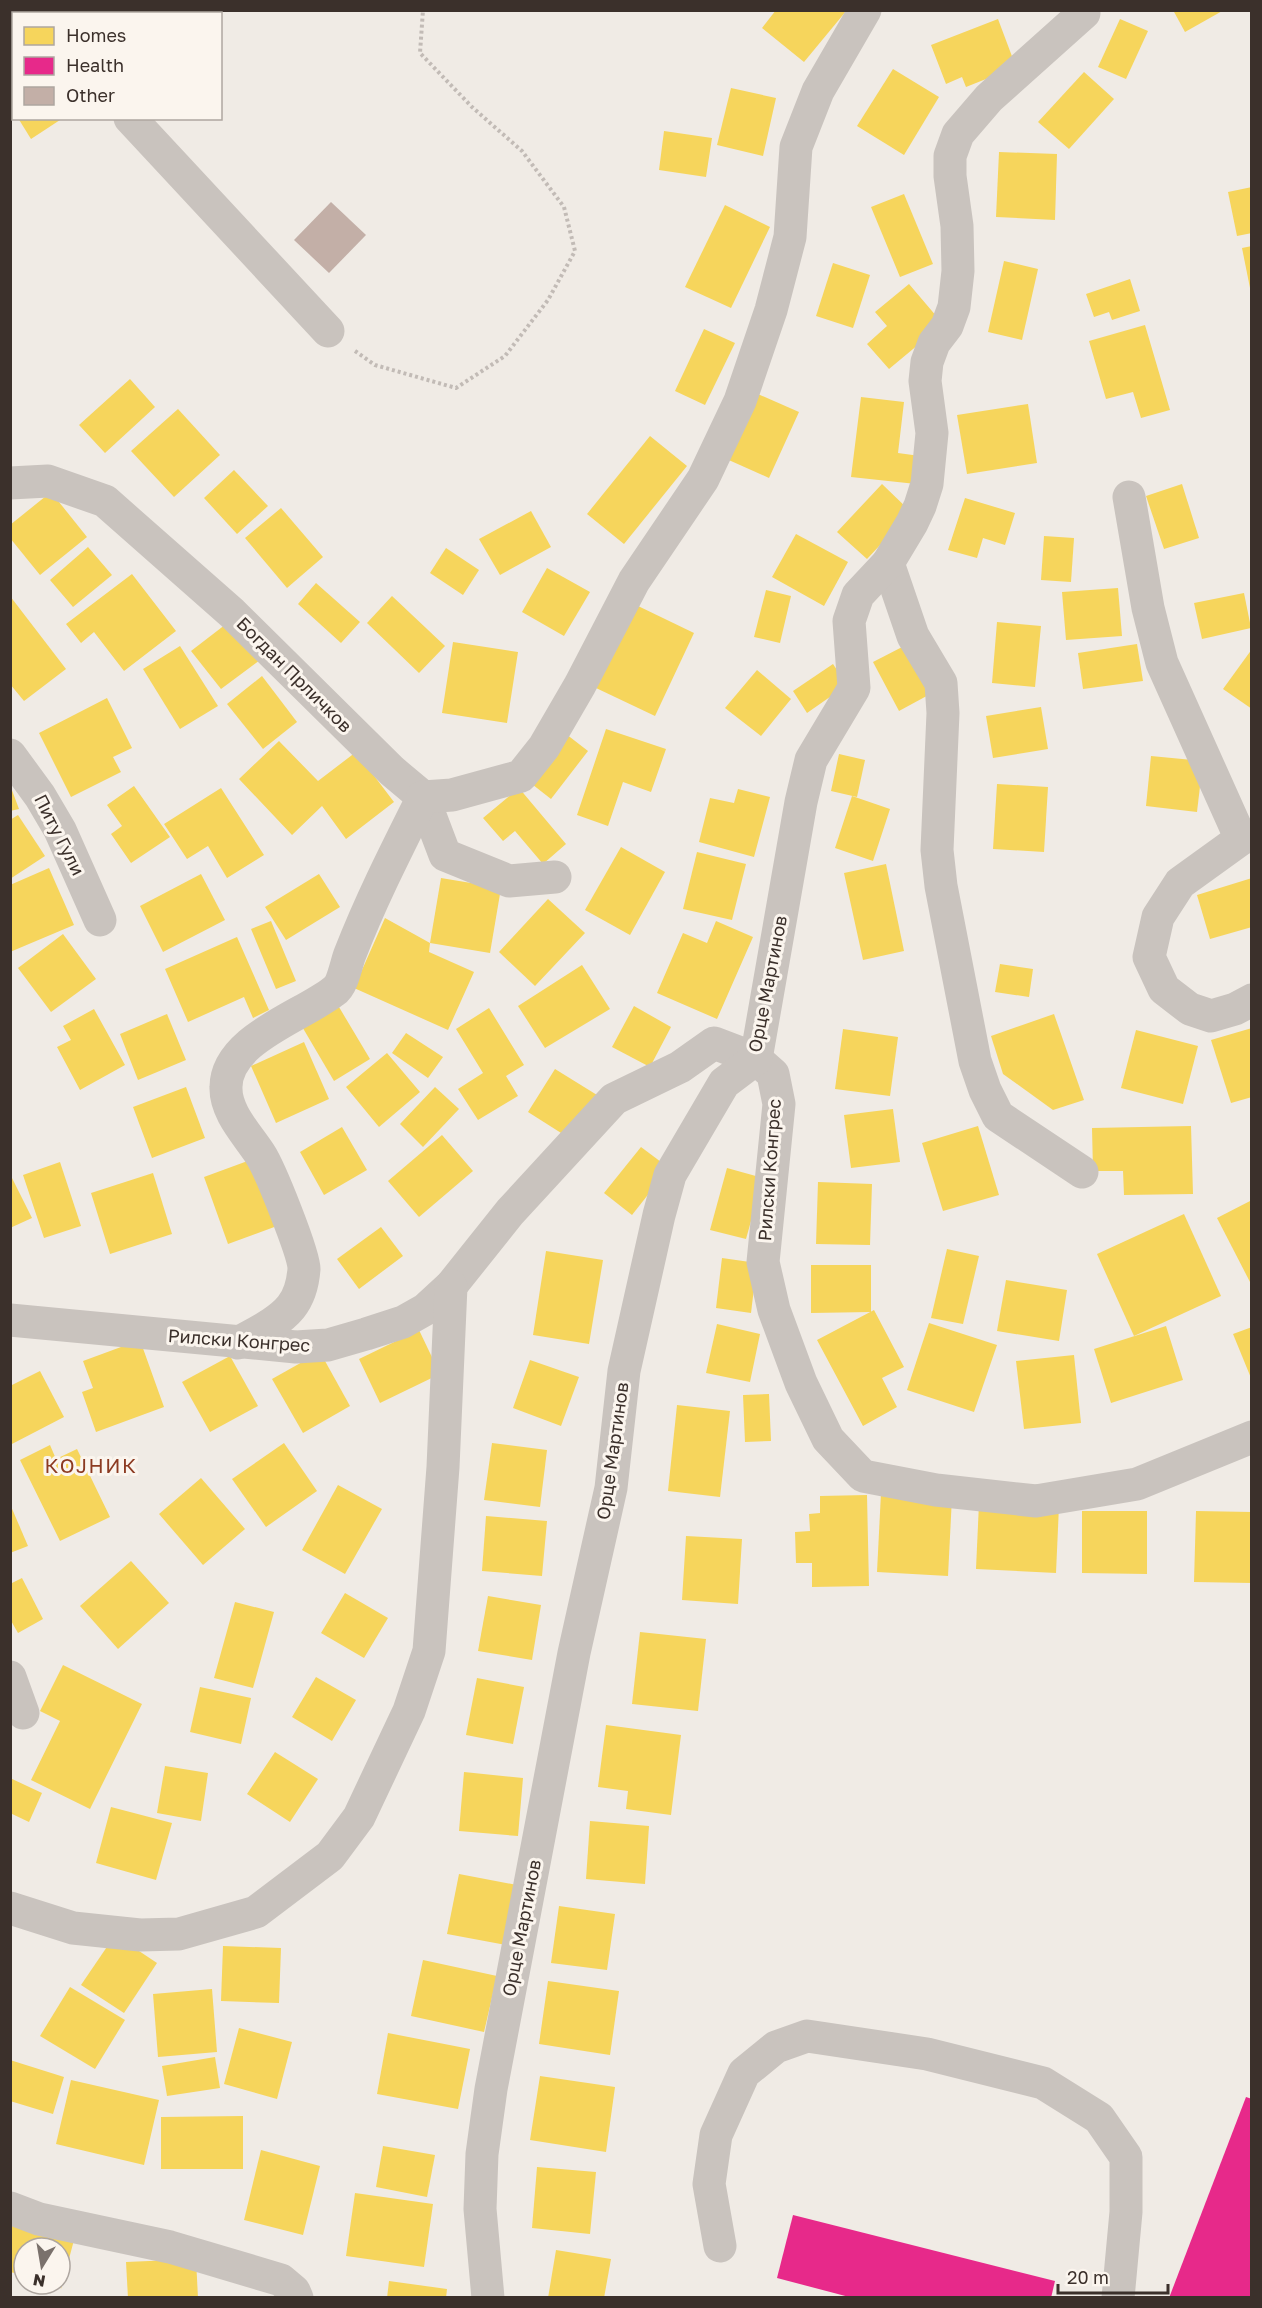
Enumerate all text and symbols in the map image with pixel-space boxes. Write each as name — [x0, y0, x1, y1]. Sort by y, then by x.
legend — [12, 12, 222, 120]
text: Homes — [66, 24, 126, 46]
text: Health — [66, 54, 124, 76]
text: Other — [66, 84, 115, 106]
street label: Богдан Прличков — [233, 612, 357, 736]
street label: Питу Гули — [30, 790, 90, 879]
street label: Орце Мартинов — [743, 914, 791, 1054]
street label: Рилски Конгрес — [753, 1098, 785, 1242]
street label: Рилски Конгрес — [167, 1324, 311, 1356]
street label: Орце Мартинов — [591, 1381, 633, 1521]
district label: КОЈНИК — [45, 1453, 137, 1477]
street label: Орце Мартинов — [497, 1858, 545, 1998]
north arrow — [12, 2236, 72, 2296]
scale bar — [1058, 2257, 1168, 2295]
text: 20 m — [1067, 2266, 1109, 2288]
text: N — [31, 2270, 47, 2292]

